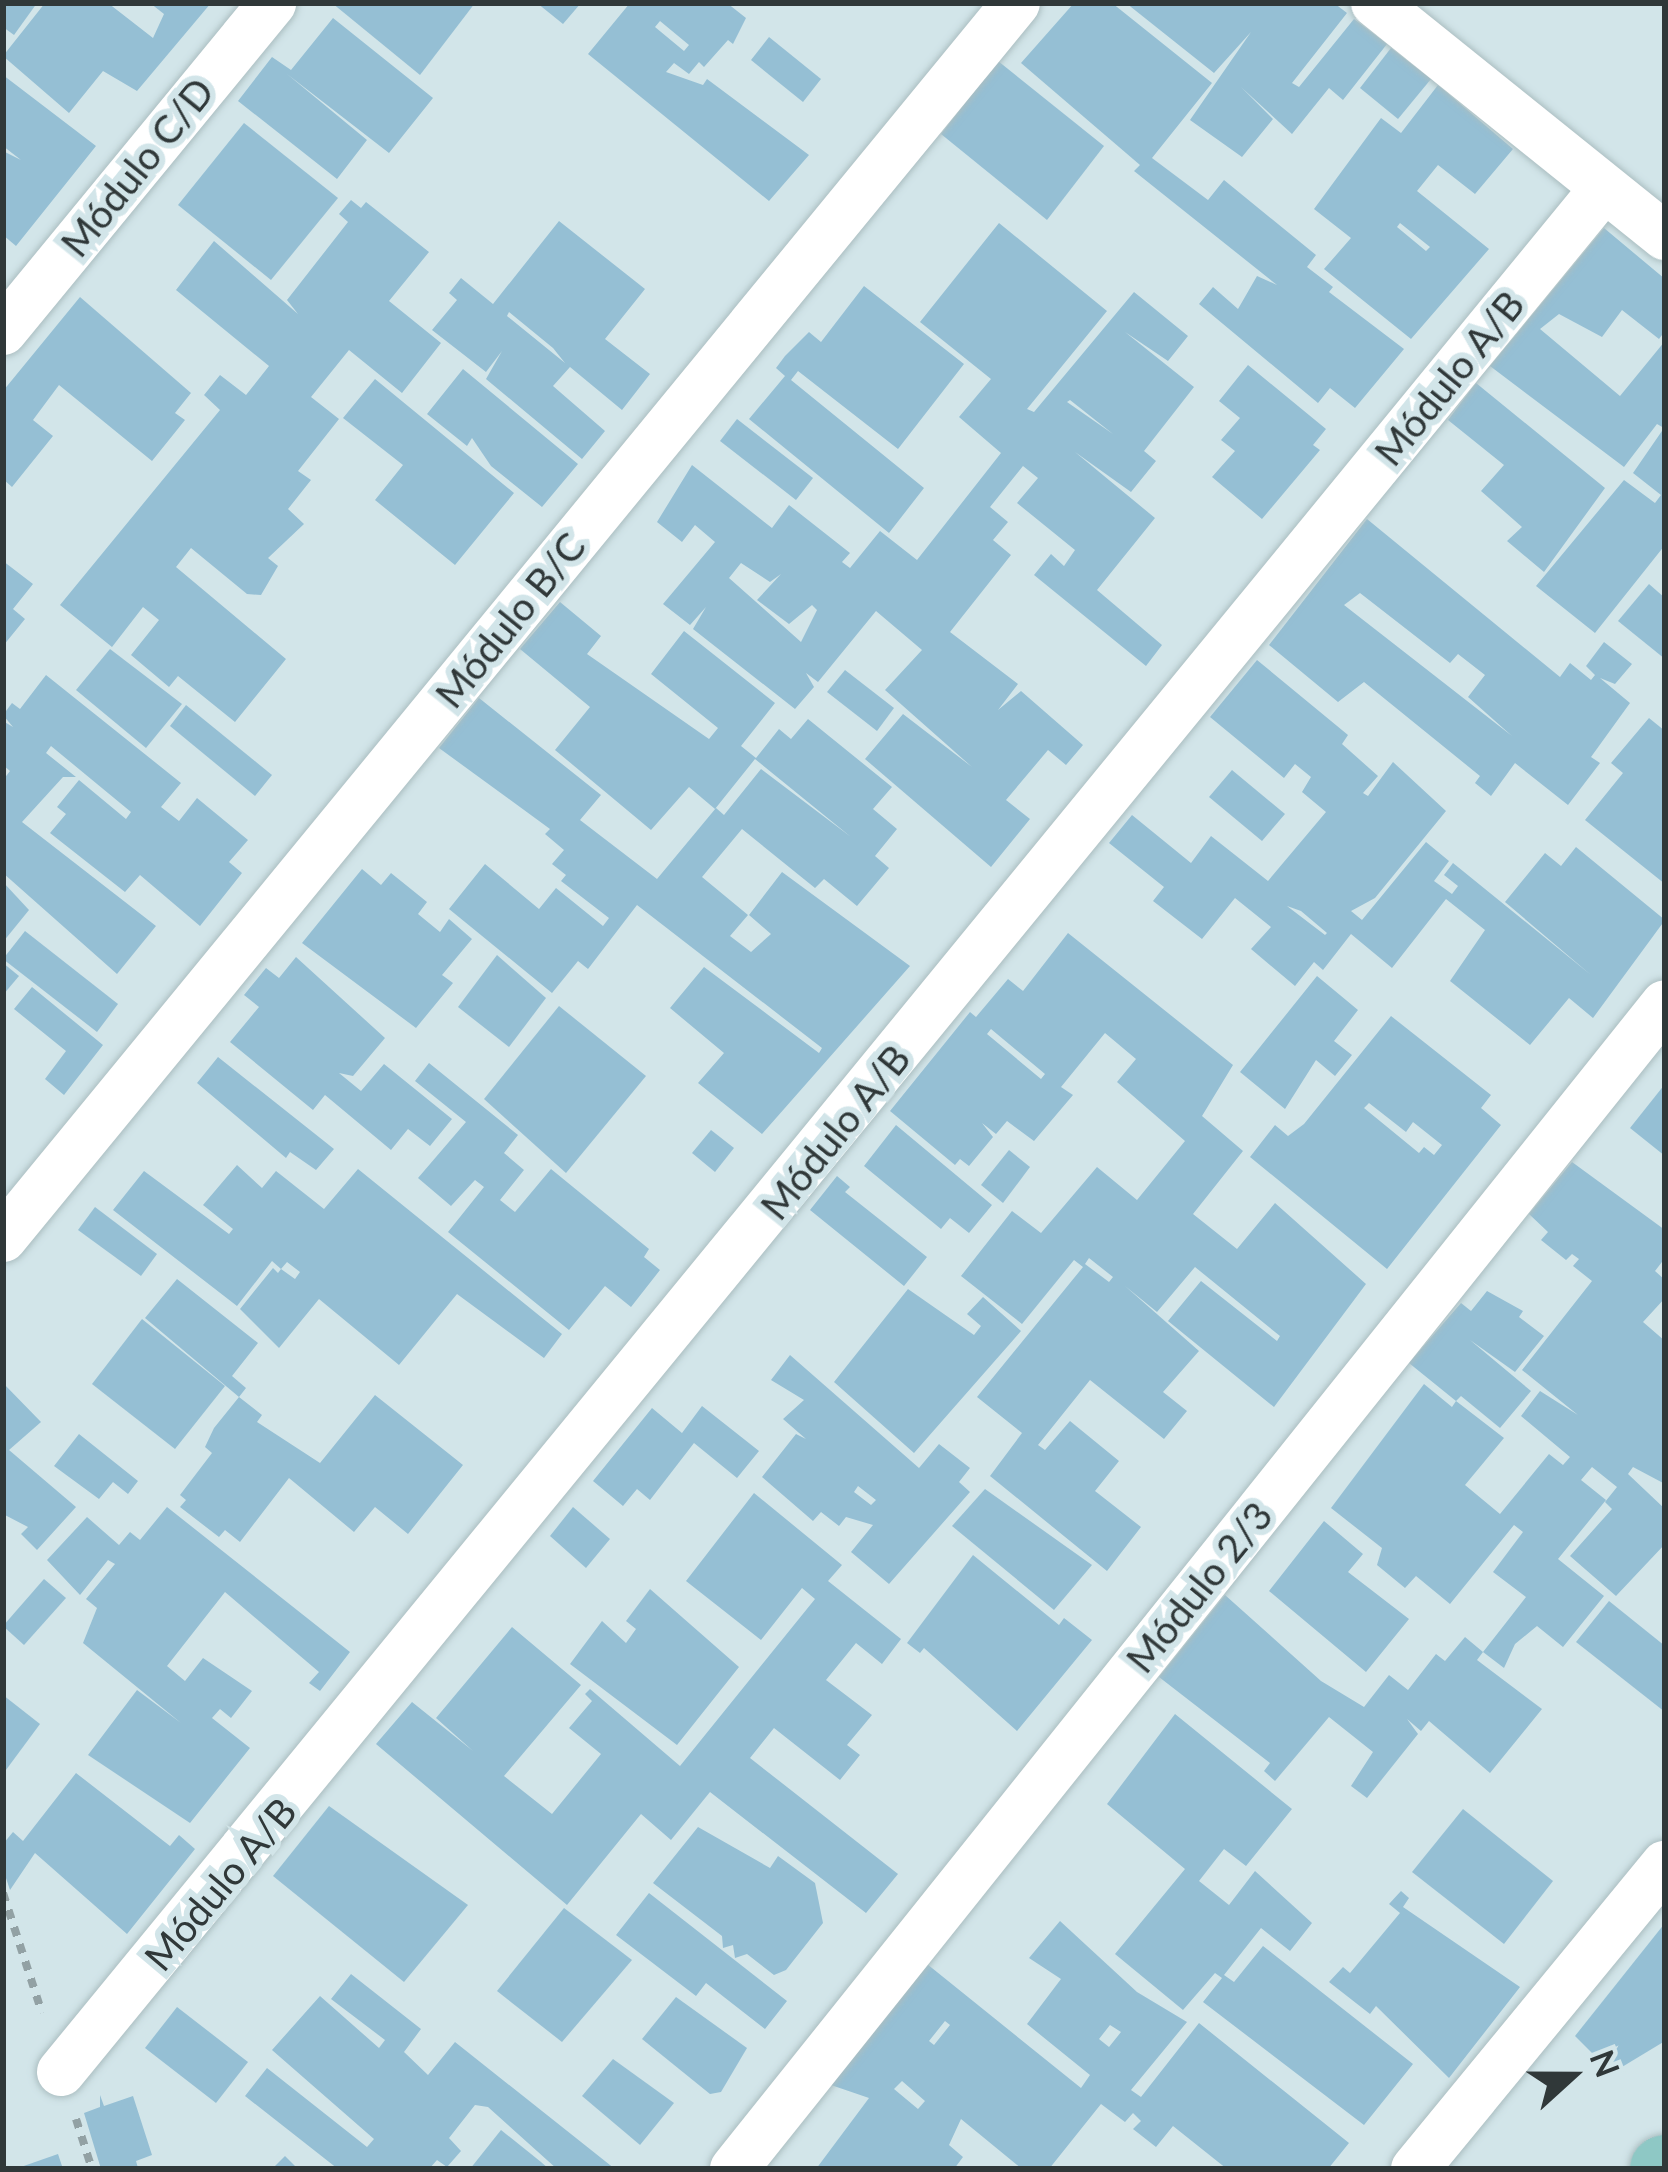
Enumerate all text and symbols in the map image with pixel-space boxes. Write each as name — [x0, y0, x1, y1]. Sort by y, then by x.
street label: Módulo C/D — [51, 68, 223, 266]
street label: Módulo A/B — [1364, 281, 1534, 475]
street label: Módulo B/C — [425, 523, 595, 717]
street label: Módulo A/B — [750, 1035, 920, 1229]
street label: Módulo 2/3 — [1116, 1492, 1282, 1682]
street label: Módulo A/B — [134, 1788, 306, 1980]
north arrow — [1512, 2016, 1632, 2136]
text: N — [1582, 2044, 1629, 2082]

